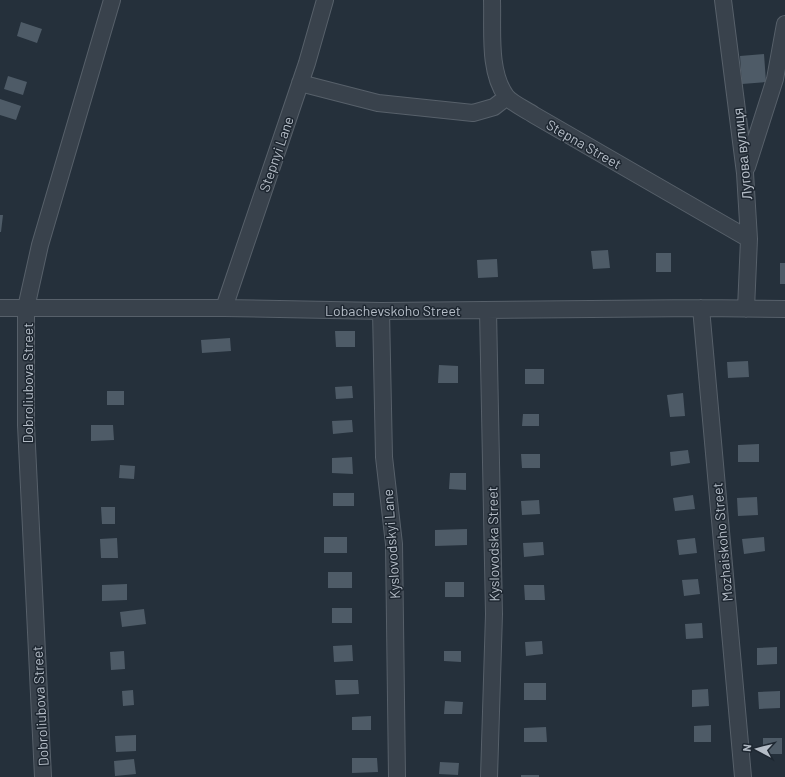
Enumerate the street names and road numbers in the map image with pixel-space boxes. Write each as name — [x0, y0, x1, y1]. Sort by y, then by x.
street label: Лугова вулиця — [729, 107, 755, 201]
street label: Stepnyi Lane — [255, 114, 297, 194]
street label: Stepna Street — [543, 116, 625, 172]
street label: Lobachevskoho Street — [325, 302, 461, 319]
street label: Dobroliubova Street — [19, 323, 36, 443]
street label: Mozhaiskoho Street — [708, 482, 736, 602]
street label: Kyslovodska Street — [483, 486, 503, 602]
street label: Kyslovodskyi Lane — [379, 489, 403, 599]
street label: Dobroliubova Street — [28, 645, 52, 767]

